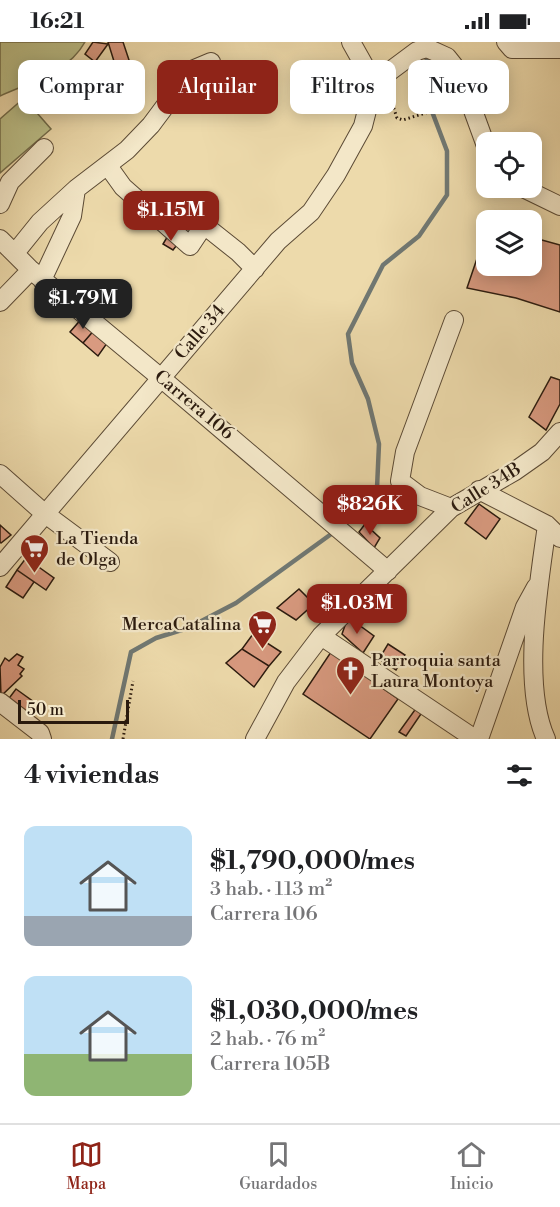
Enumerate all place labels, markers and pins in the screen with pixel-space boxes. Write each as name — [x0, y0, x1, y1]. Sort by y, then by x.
pin: $1.15M — [122, 191, 220, 242]
pin: $1.79M — [34, 279, 132, 330]
pin: $826K — [328, 485, 412, 536]
place label: La Tienda de Olga — [56, 527, 139, 571]
supermarket icon: La Tienda de Olga — [19, 532, 51, 574]
pin: $1.03M — [308, 584, 406, 635]
supermarket icon: MercaCatalina — [246, 608, 278, 650]
place label: MercaCatalina — [122, 613, 242, 636]
place label: Parroquia santa Laura Montoya — [371, 649, 502, 693]
church icon: Parroquia santa Laura Montoya — [334, 654, 366, 696]

